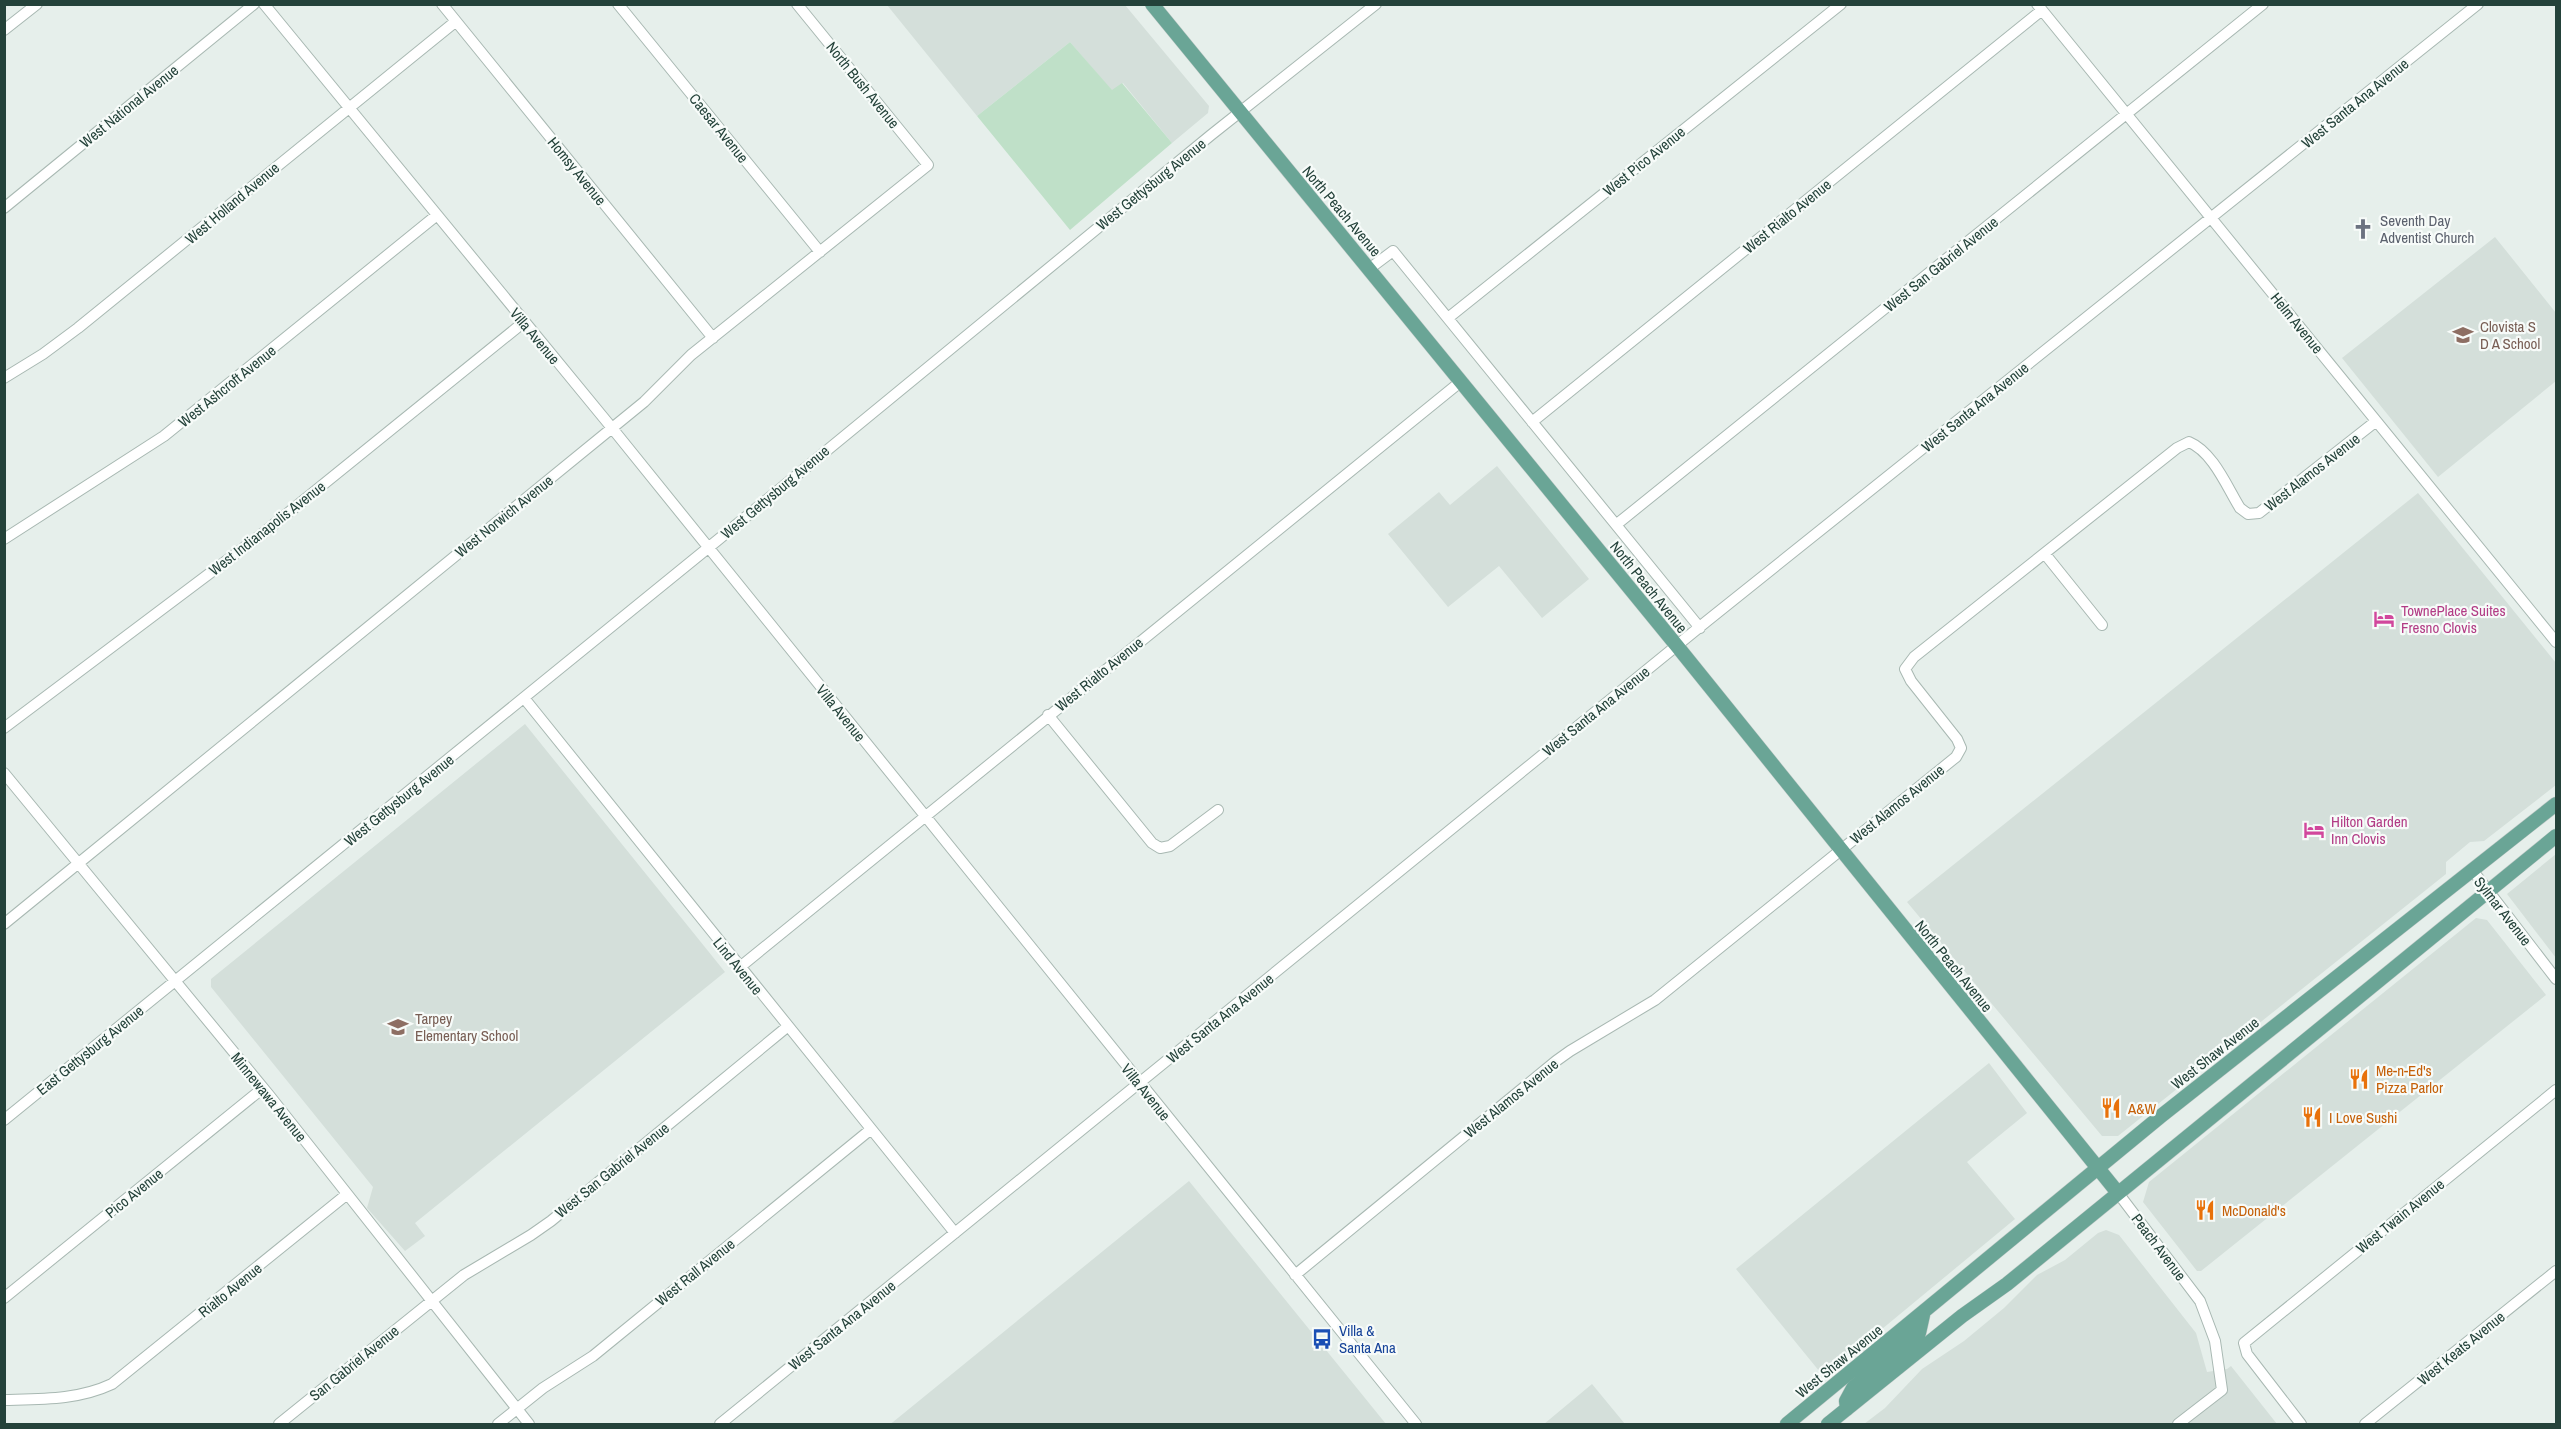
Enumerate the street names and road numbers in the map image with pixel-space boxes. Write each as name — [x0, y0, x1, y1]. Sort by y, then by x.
street label: North Bush Avenue — [822, 37, 905, 133]
street label: West Santa Ana Avenue — [2297, 53, 2413, 153]
street label: West National Avenue — [75, 60, 183, 152]
street label: Caesar Avenue — [684, 89, 754, 167]
street label: West Pico Avenue — [1598, 121, 1690, 201]
street label: Homsy Avenue — [543, 132, 611, 210]
street label: West Gettysburg Avenue — [1092, 133, 1210, 235]
street label: West Holland Avenue — [180, 157, 284, 249]
street label: North Peach Avenue — [1298, 161, 1386, 261]
street label: West Rialto Avenue — [1739, 174, 1836, 258]
street label: West San Gabriel Avenue — [1880, 211, 2003, 317]
street label: Helm Avenue — [2266, 288, 2328, 358]
street label: Villa Avenue — [505, 303, 565, 369]
street label: West Ashcroft Avenue — [174, 340, 280, 432]
street label: West Santa Ana Avenue — [1917, 357, 2033, 457]
street label: West Alamos Avenue — [2260, 428, 2364, 516]
street label: West Gettysburg Avenue — [716, 440, 834, 544]
street label: West Norwich Avenue — [451, 470, 558, 562]
street label: West Indianapolis Avenue — [204, 476, 330, 580]
street label: North Peach Avenue — [1605, 537, 1693, 637]
street label: West Rialto Avenue — [1051, 632, 1148, 716]
street label: West Santa Ana Avenue — [1538, 661, 1654, 761]
street label: Villa Avenue — [811, 680, 871, 746]
street label: West Gettysburg Avenue — [340, 749, 458, 851]
street label: West Alamos Avenue — [1845, 759, 1949, 849]
street label: Sylmar Avenue — [2469, 872, 2537, 950]
street label: North Peach Avenue — [1910, 916, 1998, 1016]
street label: Lind Avenue — [708, 933, 768, 999]
street label: West Santa Ana Avenue — [1162, 968, 1278, 1068]
street label: East Gettysburg Avenue — [32, 1000, 148, 1100]
street label: West Shaw Avenue — [2167, 1012, 2263, 1094]
street label: Minnewawa Avenue — [226, 1048, 312, 1146]
street label: West Alamos Avenue — [1459, 1053, 1563, 1143]
street label: Villa Avenue — [1116, 1059, 1176, 1125]
street label: West San Gabriel Avenue — [551, 1117, 674, 1223]
street label: Pico Avenue — [101, 1163, 167, 1223]
street label: West Twain Avenue — [2351, 1174, 2449, 1258]
street label: Peach Avenue — [2127, 1209, 2191, 1285]
street label: West Rall Avenue — [651, 1233, 739, 1311]
street label: Rialto Avenue — [194, 1258, 266, 1322]
street label: West Santa Ana Avenue — [784, 1275, 900, 1375]
street label: West Keats Avenue — [2413, 1306, 2509, 1390]
street label: West Shaw Avenue — [1791, 1319, 1887, 1403]
street label: San Gabriel Avenue — [305, 1320, 403, 1406]

